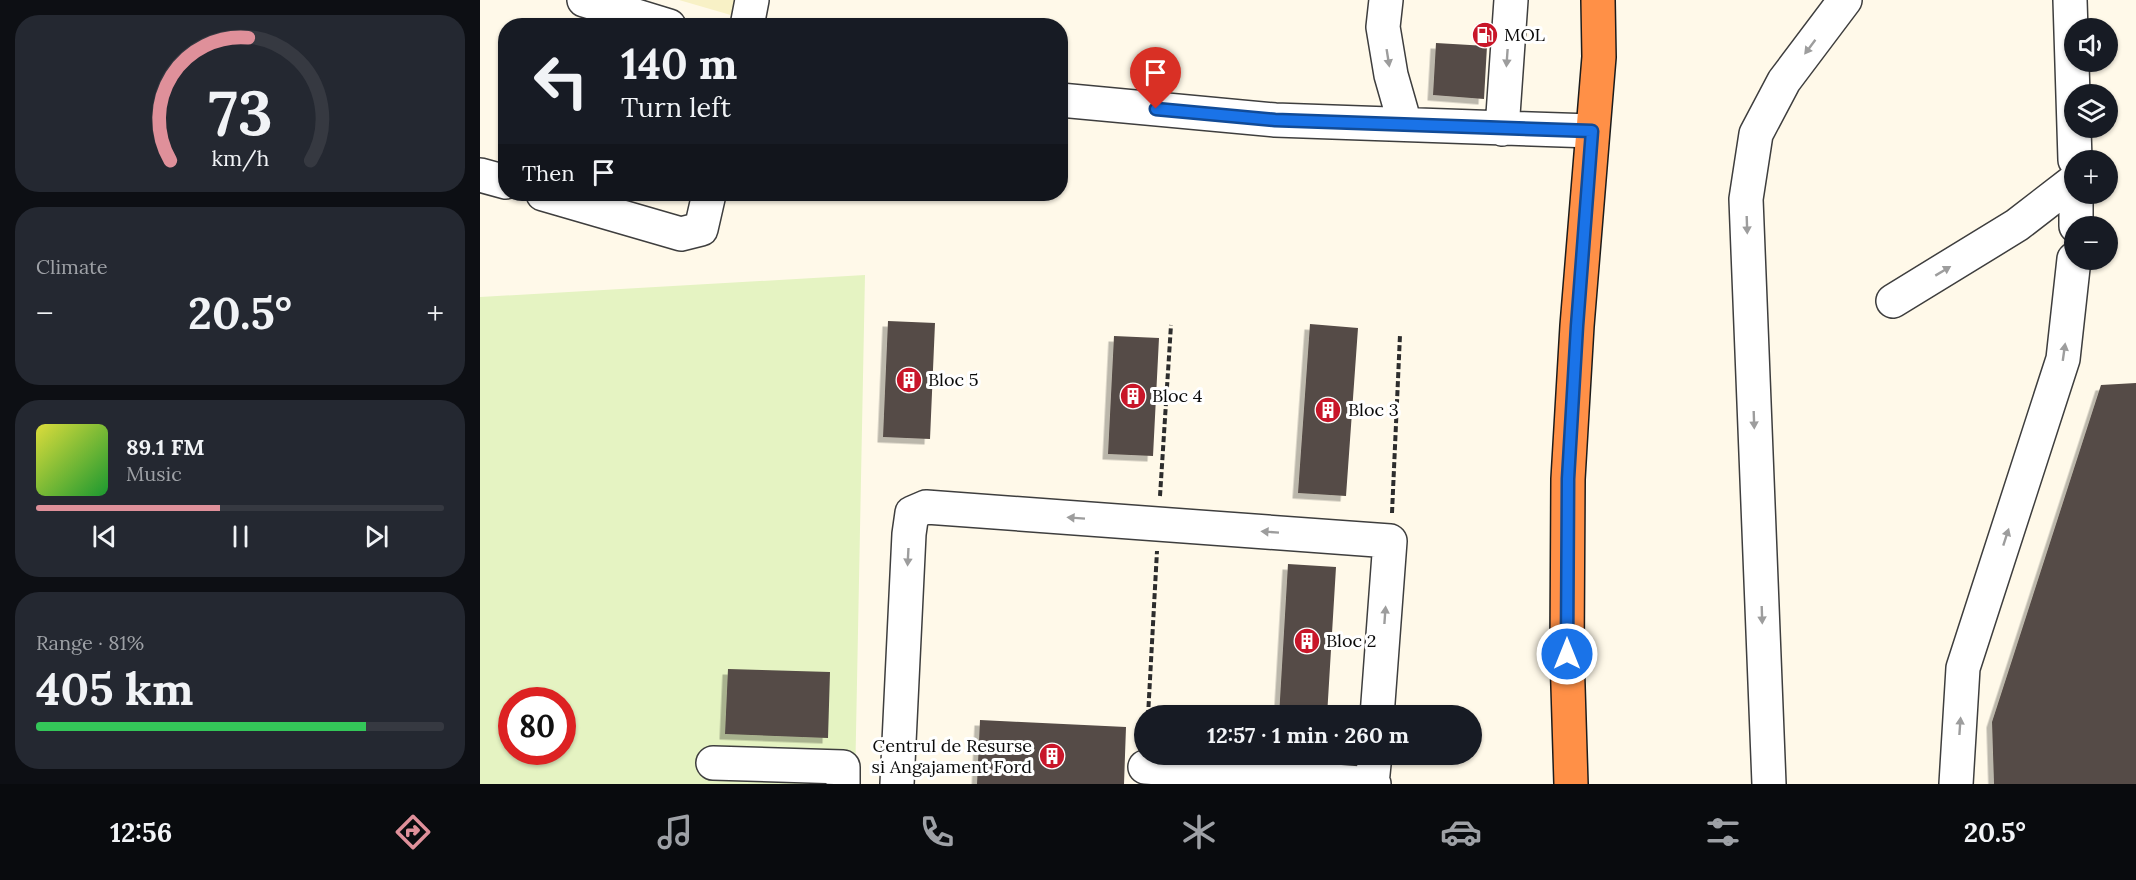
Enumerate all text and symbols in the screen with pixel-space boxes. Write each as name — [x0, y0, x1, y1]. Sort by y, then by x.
map controls — [2064, 18, 2118, 270]
button: sound — [2064, 18, 2118, 72]
fuel station icon: MOL — [1470, 20, 1500, 50]
place label: MOL — [1504, 23, 1546, 46]
text: 140 m — [621, 37, 737, 91]
one-way arrow — [1804, 38, 1816, 54]
icon: left — [522, 42, 600, 120]
pin — [1130, 47, 1181, 109]
one-way arrow — [1384, 49, 1393, 68]
one-way arrow — [1502, 49, 1512, 68]
icon: arrive — [1139, 56, 1172, 89]
text: 73 — [208, 72, 272, 152]
button: layers — [2064, 84, 2118, 138]
text: Turn left — [621, 90, 731, 124]
text: km/h — [211, 144, 269, 172]
button: + — [2064, 150, 2118, 204]
icon: arrive — [587, 156, 620, 189]
text: Then — [522, 159, 575, 187]
one-way arrow — [1742, 216, 1751, 235]
button: − — [2064, 216, 2118, 270]
text: Climate — [36, 254, 108, 279]
one-way arrow — [1935, 265, 1951, 276]
text: 20.5° — [188, 284, 292, 341]
text: − — [36, 292, 54, 334]
text: + — [426, 292, 444, 334]
one-way arrow — [2059, 342, 2069, 361]
building icon: Bloc 5 — [894, 365, 924, 395]
place label: Bloc 5 — [928, 368, 979, 391]
building icon: Bloc 4 — [1118, 381, 1148, 411]
place label: Bloc 4 — [1152, 384, 1203, 407]
building icon: Bloc 3 — [1313, 395, 1343, 425]
place label: Bloc 3 — [1348, 398, 1399, 421]
one-way arrow — [1750, 410, 1759, 429]
text: 89.1 FM — [126, 433, 205, 461]
text: Music — [126, 461, 182, 486]
one-way arrow — [1066, 513, 1085, 523]
icon: previous — [88, 520, 121, 553]
icon: pause — [224, 520, 257, 553]
icon: next — [360, 520, 393, 553]
one-way arrow — [1261, 527, 1280, 537]
one-way arrow — [2001, 528, 2011, 546]
one-way arrow — [904, 547, 913, 566]
one-way arrow — [1758, 605, 1767, 624]
one-way arrow — [1380, 606, 1389, 625]
position arrow — [1535, 622, 1599, 686]
building icon: Bloc 2 — [1292, 626, 1322, 656]
place label: Bloc 2 — [1326, 629, 1376, 652]
text: Range · 81% — [36, 630, 144, 655]
text: 405 km — [36, 660, 194, 717]
speed limit sign: 80 — [498, 687, 576, 765]
one-way arrow — [1955, 716, 1964, 735]
text: 12:57 · 1 min · 260 m — [1207, 721, 1409, 749]
place label: Centrul de Resurse si Angajament Ford — [872, 734, 1032, 778]
building icon: Centrul de Resurse si Angajament Ford — [1037, 741, 1067, 771]
icon: directions — [392, 811, 434, 853]
icon: music — [654, 811, 696, 853]
icon: phone — [916, 811, 958, 853]
icon: climate — [1178, 811, 1220, 853]
icon: car — [1440, 811, 1482, 853]
icon: filters — [1702, 811, 1744, 853]
text: 12:56 — [110, 815, 172, 849]
text: 20.5° — [1964, 815, 2026, 849]

